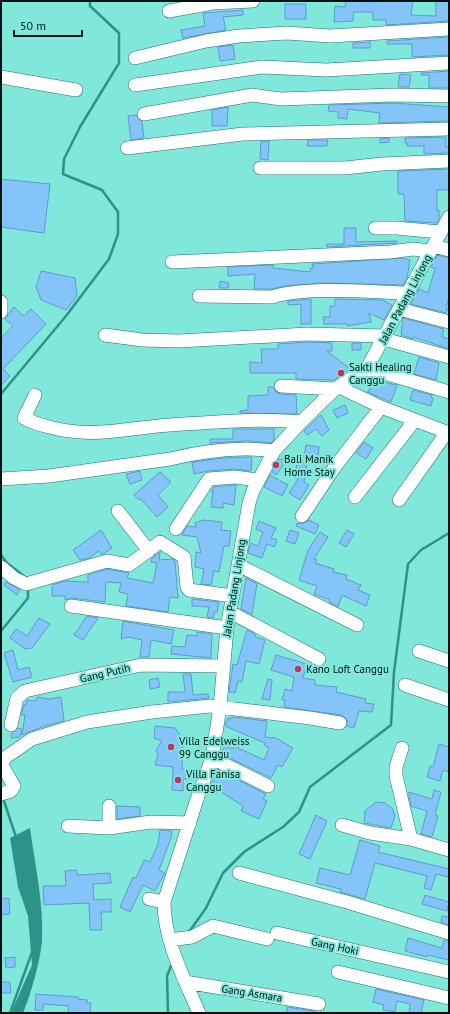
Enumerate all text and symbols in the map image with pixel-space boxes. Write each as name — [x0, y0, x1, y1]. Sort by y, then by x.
scale bar — [14, 12, 82, 38]
text: 50 m — [20, 18, 46, 33]
street label: Jalan Padang Linjong — [375, 252, 434, 347]
place label: Sakti Healing Canggu — [349, 360, 412, 387]
marker: Sakti Healing Canggu — [336, 368, 346, 378]
place label: Bali Manik Home Stay — [284, 452, 336, 479]
marker: Bali Manik Home Stay — [271, 460, 281, 470]
street label: Jalan Padang Linjong — [219, 538, 249, 639]
street label: Gang Putih — [78, 660, 132, 686]
place label: Kano Loft Canggu — [306, 662, 389, 676]
marker: Kano Loft Canggu — [293, 664, 303, 674]
place label: Villa Edelweiss 99 Canggu — [178, 734, 250, 761]
marker: Villa Edelweiss 99 Canggu — [166, 742, 176, 752]
place label: Villa Fanisa Canggu — [185, 767, 240, 794]
marker: Villa Fanisa Canggu — [173, 775, 183, 785]
street label: Gang Hoki — [310, 934, 360, 958]
street label: Gang Asmara — [221, 981, 283, 1005]

